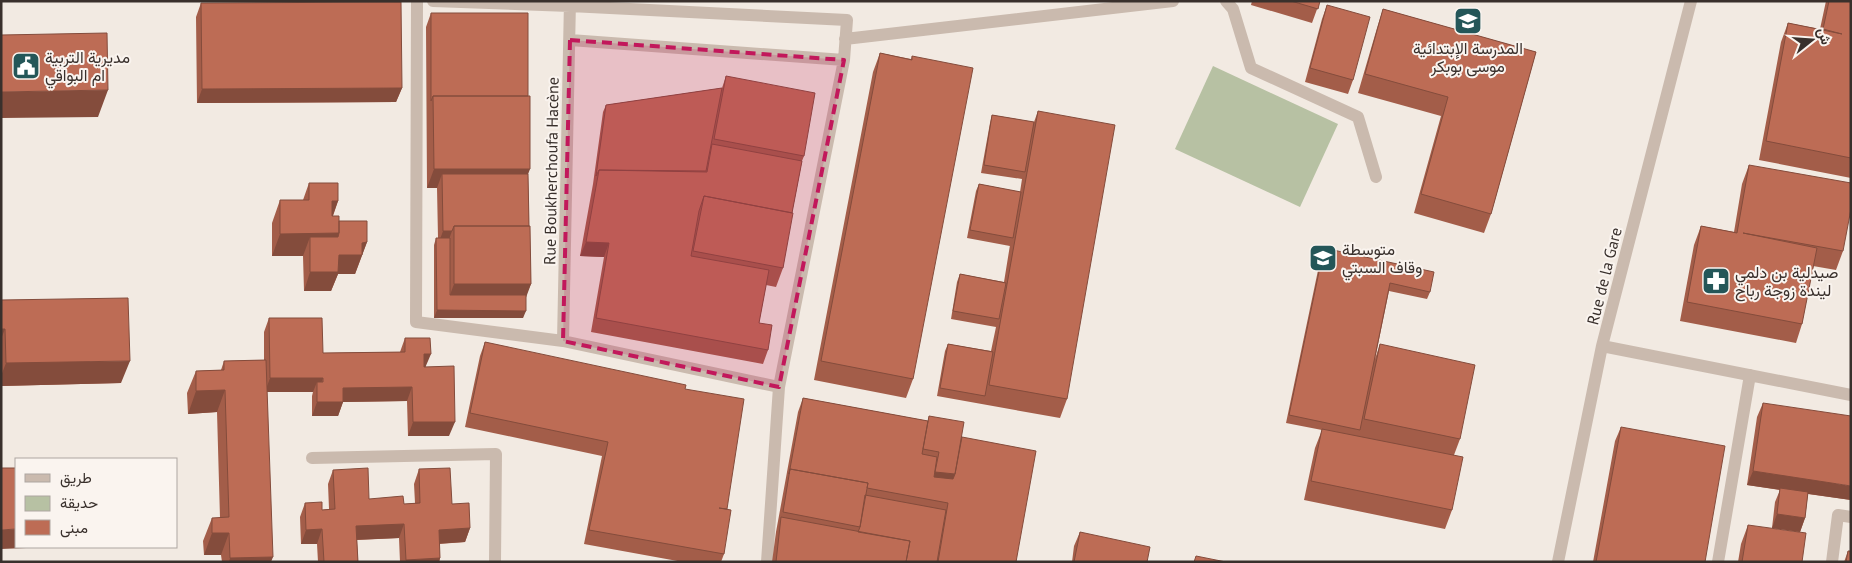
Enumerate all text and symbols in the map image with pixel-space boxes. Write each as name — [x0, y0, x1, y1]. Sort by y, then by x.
school or university icon: المدرسة الإبتدائية موسى بوبكر — [1453, 6, 1483, 36]
north arrow — [1787, 15, 1837, 65]
text: ش — [1813, 26, 1836, 47]
place label: المدرسة الإبتدائية موسى بوبكر — [1413, 38, 1523, 77]
place label: مديرية التربية ام البواقي — [45, 47, 130, 89]
public building icon: مديرية التربية ام البواقي — [11, 51, 41, 81]
street label: Rue Boukherchoufa Hacène — [539, 77, 563, 265]
street label: Rue de la Gare — [1582, 225, 1626, 327]
place label: متوسطة وقاف السبتي — [1342, 239, 1422, 281]
school or university icon: متوسطة وقاف السبتي — [1308, 243, 1338, 273]
place label: صيدلية بن دلمي ليندة زوجة رباح — [1735, 262, 1838, 302]
pharmacy icon: صيدلية بن دلمي ليندة زوجة رباح — [1701, 266, 1731, 296]
legend — [15, 458, 178, 548]
text: طريق — [60, 468, 92, 488]
text: حديقة — [60, 493, 98, 512]
text: مبنى — [60, 518, 88, 538]

